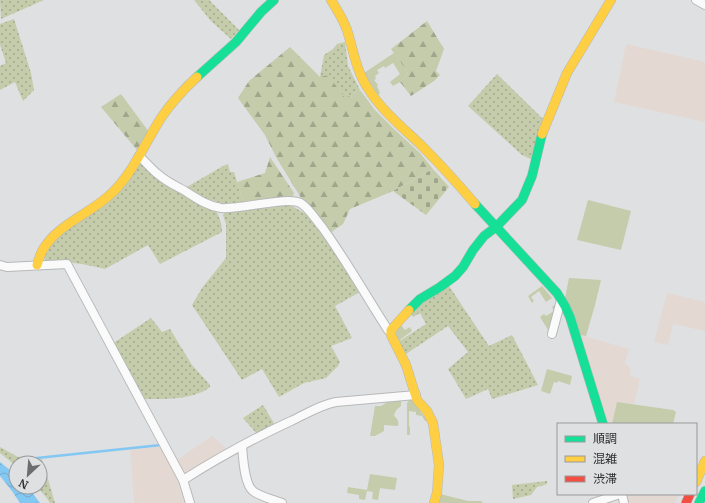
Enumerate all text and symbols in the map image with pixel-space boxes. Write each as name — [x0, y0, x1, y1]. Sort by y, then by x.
legend — [557, 423, 697, 495]
text: 順調 — [593, 431, 617, 446]
text: 混雑 — [593, 451, 617, 466]
north arrow — [8, 455, 48, 495]
text: 渋滞 — [593, 471, 617, 486]
text: N — [16, 476, 31, 492]

